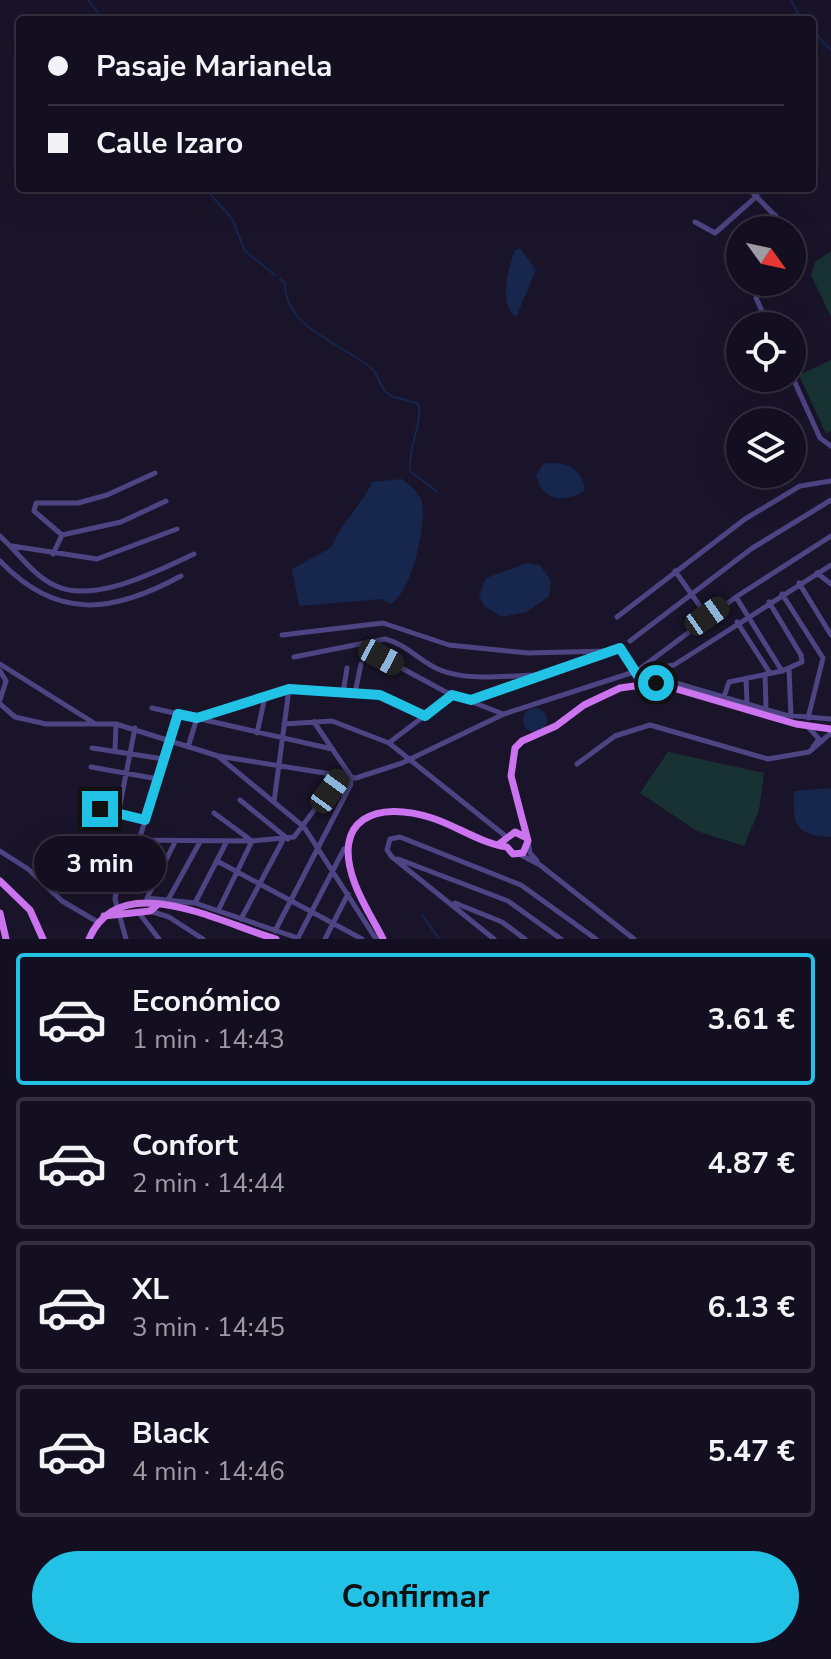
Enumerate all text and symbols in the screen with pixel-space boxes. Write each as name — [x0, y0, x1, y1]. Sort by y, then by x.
text: Pasaje Marianela — [96, 46, 333, 87]
text: Calle Izaro — [96, 123, 243, 164]
north arrow — [726, 216, 806, 296]
map controls — [726, 216, 806, 488]
button: locate — [726, 312, 806, 392]
button: layers — [726, 408, 806, 488]
car — [680, 592, 734, 640]
car — [354, 635, 408, 679]
route start — [638, 665, 674, 701]
car — [306, 765, 354, 817]
route end — [82, 791, 118, 827]
callout: 3 min — [34, 837, 166, 893]
text: 3 min — [66, 846, 134, 881]
text: Económico — [132, 981, 281, 1022]
icon: car — [36, 983, 108, 1055]
text: 3.61 € — [707, 999, 795, 1040]
text: 1 min · 14:43 — [132, 1022, 285, 1057]
text: Confort — [132, 1125, 238, 1166]
icon: car — [36, 1127, 108, 1199]
text: 4.87 € — [707, 1143, 795, 1184]
text: 2 min · 14:44 — [132, 1166, 285, 1201]
text: XL — [132, 1269, 169, 1310]
icon: car — [36, 1271, 108, 1343]
text: 6.13 € — [707, 1287, 795, 1328]
text: 3 min · 14:45 — [132, 1310, 285, 1345]
text: Black — [132, 1413, 209, 1454]
icon: car — [36, 1415, 108, 1487]
text: 5.47 € — [707, 1431, 795, 1472]
text: 4 min · 14:46 — [132, 1454, 285, 1489]
button: Confirmar — [32, 1551, 799, 1643]

